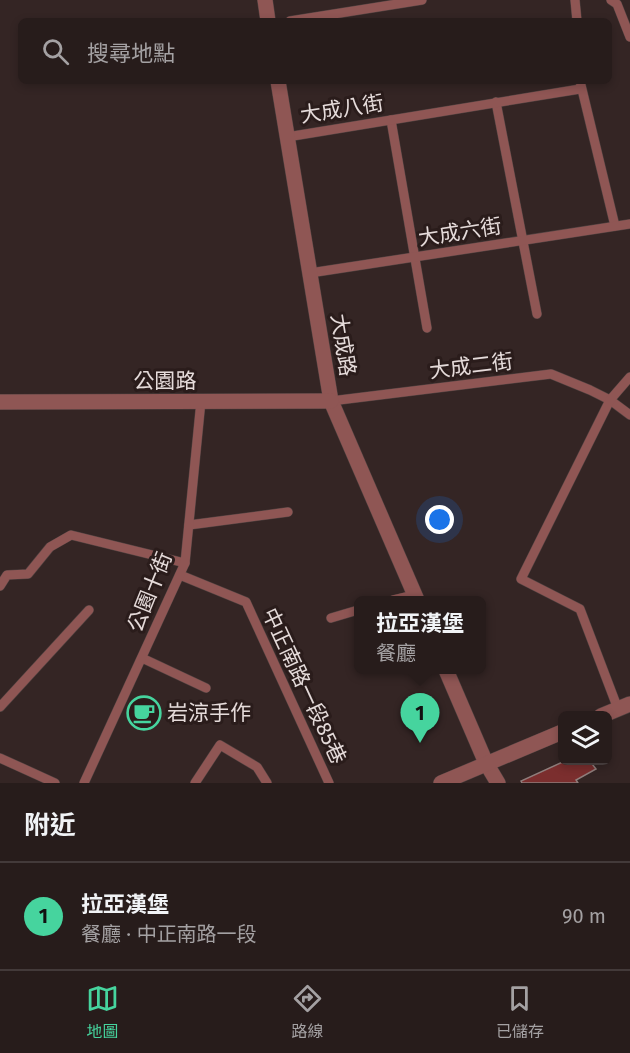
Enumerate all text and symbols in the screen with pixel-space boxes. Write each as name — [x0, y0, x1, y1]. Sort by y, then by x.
search box — [18, 18, 612, 84]
icon: search — [39, 35, 72, 68]
text: 搜尋地點 — [87, 40, 175, 67]
street label: 大成八街 — [298, 90, 386, 128]
street label: 大成六街 — [416, 213, 504, 251]
street label: 大成路 — [325, 312, 361, 378]
street label: 大成二街 — [428, 348, 514, 384]
street label: 公園路 — [134, 368, 197, 394]
your location — [425, 505, 454, 534]
street label: 公園十街 — [122, 548, 178, 636]
popup — [354, 596, 486, 674]
street label: 中正南路一段85巷 — [256, 604, 352, 768]
text: 拉亞漢堡 — [376, 610, 464, 637]
text: 餐廳 — [376, 641, 416, 665]
pin: 1 — [400, 694, 440, 743]
cafe icon: 岩涼手作 — [126, 695, 162, 731]
place label: 岩涼手作 — [167, 700, 251, 726]
map controls — [558, 711, 612, 765]
button: layers — [558, 711, 612, 765]
text: 附近 — [24, 810, 76, 841]
text: 拉亞漢堡 — [81, 891, 169, 918]
text: 1 — [39, 904, 48, 928]
text: 90 m — [562, 904, 606, 928]
text: 餐廳 · 中正南路一段 — [81, 922, 256, 946]
tab: 地圖 — [86, 982, 119, 1042]
tab: 路線 — [291, 982, 324, 1042]
tab: 已儲存 — [496, 982, 544, 1042]

